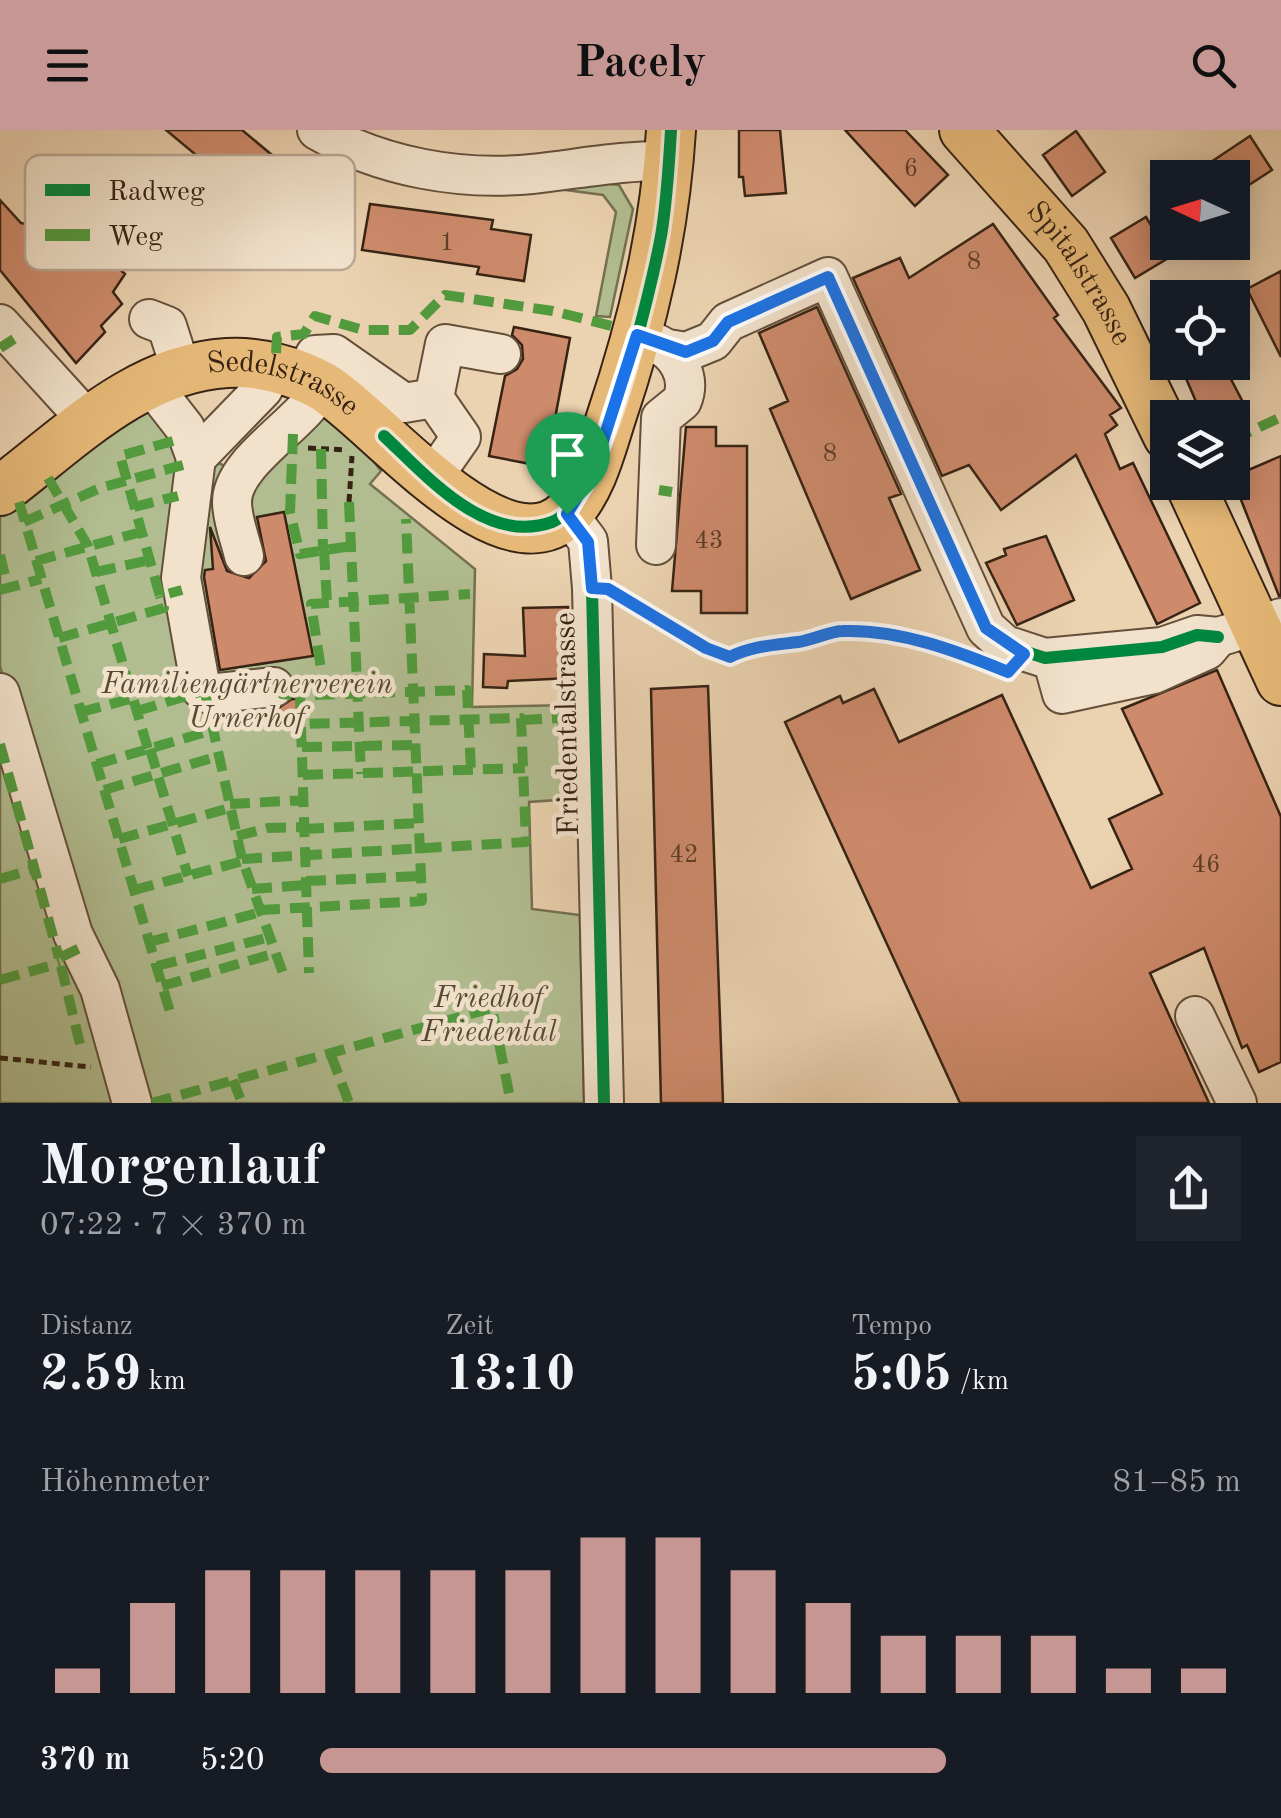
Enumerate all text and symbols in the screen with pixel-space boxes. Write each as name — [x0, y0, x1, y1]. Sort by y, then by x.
icon: menu — [40, 38, 95, 93]
icon: search — [1186, 38, 1241, 93]
text: Pacely — [574, 42, 707, 87]
legend — [25, 155, 355, 270]
house number: 6 — [904, 157, 918, 182]
north arrow — [1150, 160, 1250, 260]
map controls — [1150, 160, 1250, 500]
text: Radweg — [108, 179, 205, 207]
street label: Spitalstrasse — [1020, 196, 1137, 351]
text: Weg — [108, 224, 163, 252]
house number: 1 — [440, 231, 454, 256]
house number: 8 — [967, 250, 981, 275]
button: locate — [1150, 280, 1250, 380]
street label: Sedelstrasse — [205, 348, 364, 422]
button: layers — [1150, 400, 1250, 500]
pin — [525, 412, 610, 515]
icon: arrive — [540, 427, 595, 482]
house number: 8 — [823, 442, 837, 467]
house number: 43 — [694, 529, 724, 554]
street label: Friedentalstrasse — [551, 612, 585, 836]
park label: Familiengärtnerverein Urnerhof — [100, 670, 393, 734]
house number: 42 — [669, 843, 699, 868]
house number: 46 — [1191, 853, 1221, 878]
park label: Friedhof Friedental — [420, 984, 557, 1048]
button: share — [1136, 1136, 1241, 1241]
text: Morgenlauf — [40, 1141, 322, 1196]
text: 07:22 · 7 × 370 m — [40, 1210, 307, 1242]
text: Distanz — [40, 1313, 133, 1341]
text: Zeit — [445, 1313, 494, 1341]
text: Tempo — [851, 1313, 932, 1341]
text: 2.59 — [40, 1351, 141, 1401]
text: 13:10 — [445, 1351, 575, 1401]
text: 5:05 — [851, 1351, 952, 1401]
text: km — [141, 1368, 186, 1396]
text: /km — [952, 1368, 1009, 1396]
text: Höhenmeter — [40, 1467, 210, 1499]
text: 81–85 m — [1113, 1467, 1241, 1499]
text: 370 m — [40, 1745, 130, 1777]
text: 5:20 — [200, 1745, 265, 1777]

